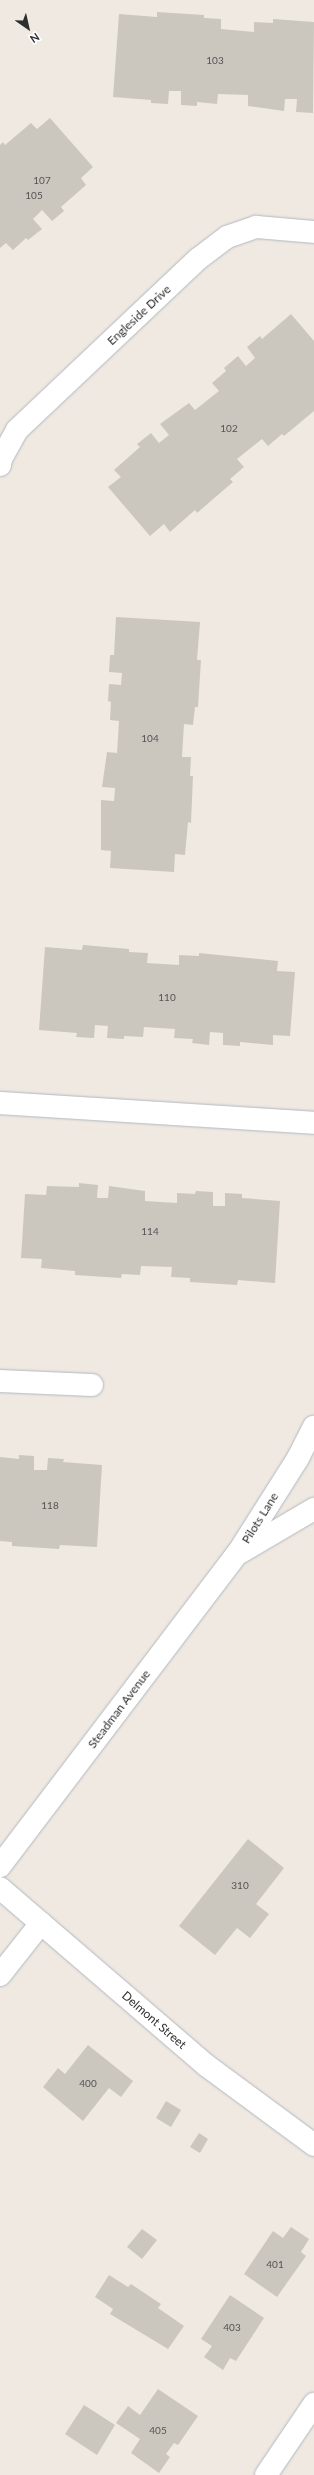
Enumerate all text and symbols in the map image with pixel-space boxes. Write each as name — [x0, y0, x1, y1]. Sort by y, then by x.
north arrow — [8, 8, 48, 48]
text: N — [28, 31, 42, 46]
house number: 103 — [206, 55, 224, 67]
house number: 107 — [33, 175, 51, 187]
house number: 105 — [25, 190, 43, 202]
street label: Engleside Drive — [104, 282, 174, 348]
house number: 102 — [220, 423, 238, 435]
house number: 104 — [141, 733, 159, 745]
house number: 110 — [158, 992, 176, 1004]
house number: 114 — [141, 1226, 159, 1238]
street label: Pilots Lane — [239, 1490, 281, 1546]
house number: 118 — [41, 1500, 59, 1512]
street label: Steadman Avenue — [85, 1667, 153, 1751]
house number: 310 — [231, 1880, 249, 1892]
street label: Delmont Street — [119, 1988, 189, 2052]
house number: 400 — [79, 2078, 97, 2090]
house number: 401 — [266, 2259, 284, 2271]
house number: 403 — [223, 2322, 241, 2334]
house number: 405 — [149, 2425, 167, 2437]

